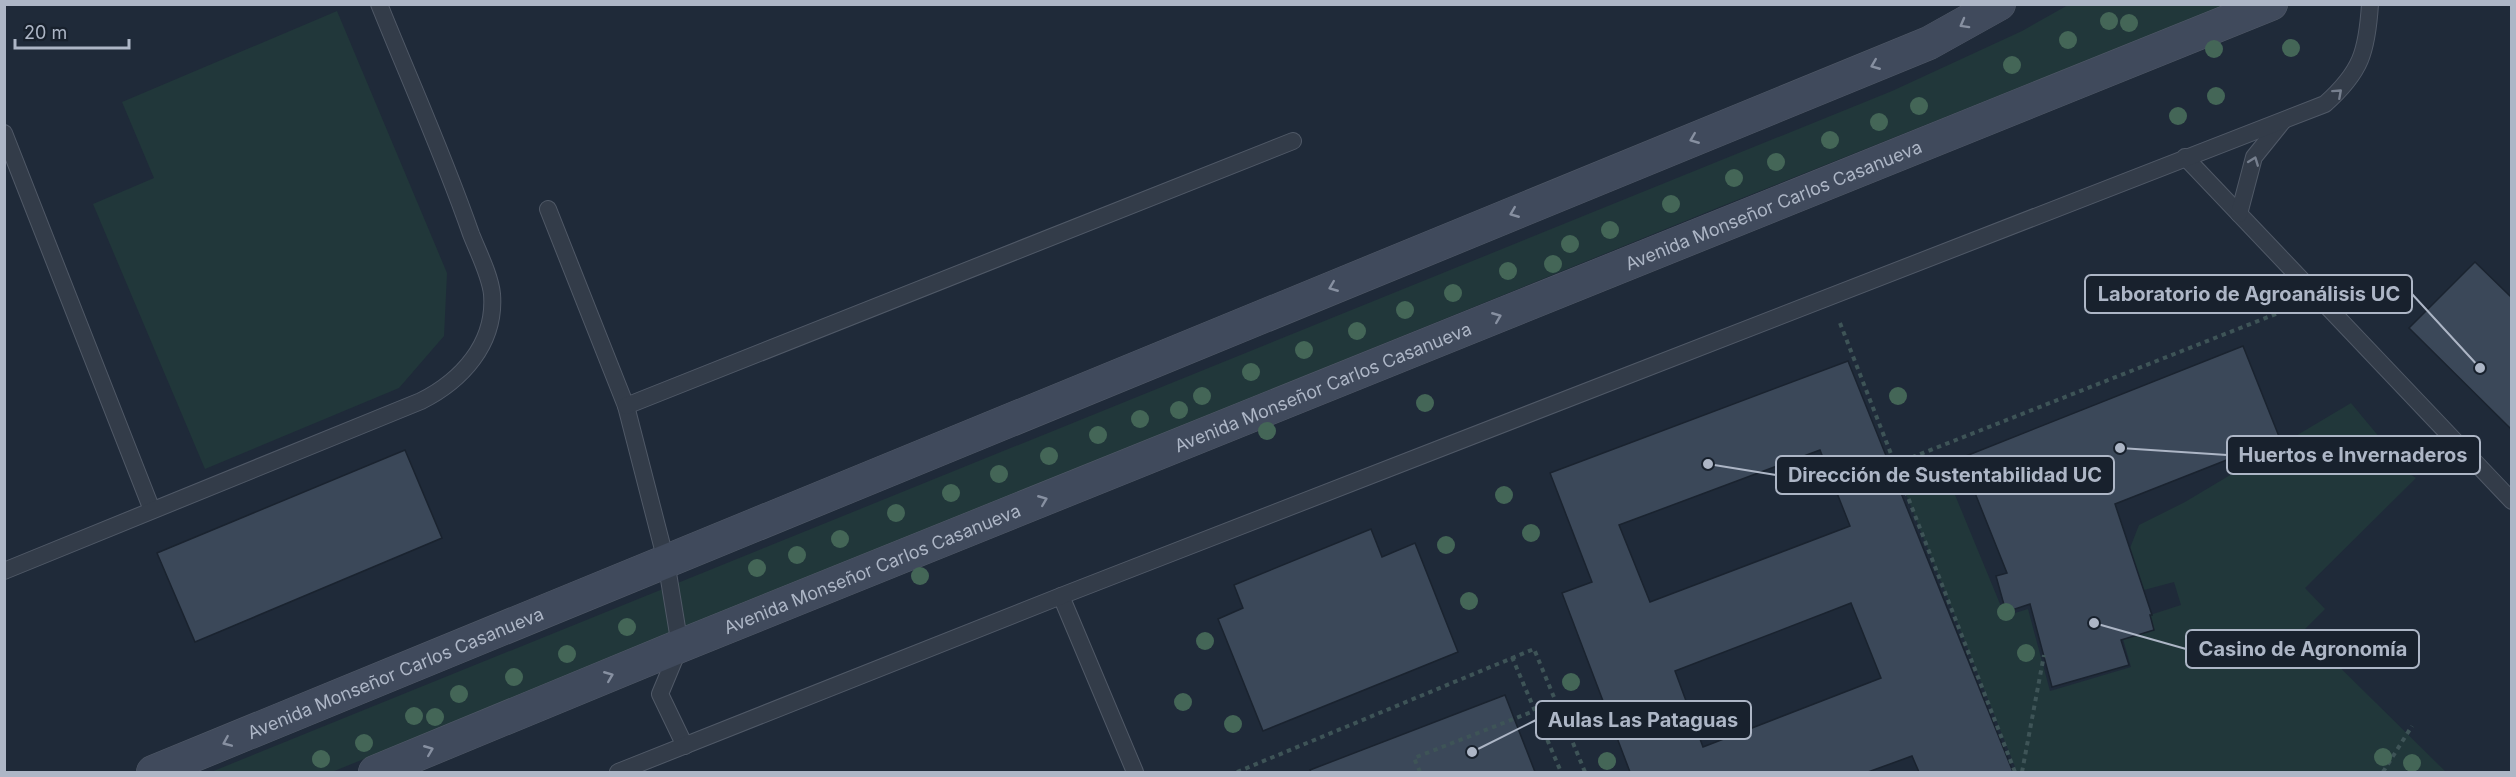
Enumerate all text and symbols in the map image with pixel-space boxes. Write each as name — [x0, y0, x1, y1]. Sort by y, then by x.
scale bar — [15, 12, 129, 50]
one-way arrow — [1960, 17, 1970, 28]
text: 20 m — [24, 22, 67, 43]
one-way arrow — [1870, 58, 1881, 70]
one-way arrow — [2331, 89, 2342, 100]
one-way arrow — [1689, 132, 1700, 144]
street label: Avenida Monseñor Carlos Casanueva — [1622, 136, 1925, 274]
one-way arrow — [2246, 157, 2259, 167]
one-way arrow — [1509, 206, 1520, 218]
callout: Laboratorio de Agroanálisis UC — [2085, 275, 2412, 313]
one-way arrow — [1328, 280, 1339, 292]
text: Laboratorio de Agroanálisis UC — [2098, 282, 2400, 306]
one-way arrow — [1490, 312, 1501, 324]
street label: Avenida Monseñor Carlos Casanueva — [1171, 317, 1474, 456]
callout: Huertos e Invernaderos — [2227, 436, 2480, 474]
text: Huertos e Invernaderos — [2238, 443, 2468, 467]
callout: Dirección de Sustentabilidad UC — [1776, 456, 2114, 494]
text: Dirección de Sustentabilidad UC — [1788, 463, 2102, 487]
one-way arrow — [1037, 495, 1048, 507]
street label: Avenida Monseñor Carlos Casanueva — [720, 499, 1023, 638]
street label: Avenida Monseñor Carlos Casanueva — [244, 602, 547, 743]
callout: Casino de Agronomía — [2186, 630, 2419, 668]
text: Casino de Agronomía — [2199, 637, 2407, 661]
one-way arrow — [603, 671, 614, 683]
callout: Aulas Las Pataguas — [1536, 701, 1751, 739]
text: Aulas Las Pataguas — [1548, 708, 1738, 732]
one-way arrow — [222, 735, 233, 747]
one-way arrow — [423, 745, 434, 757]

